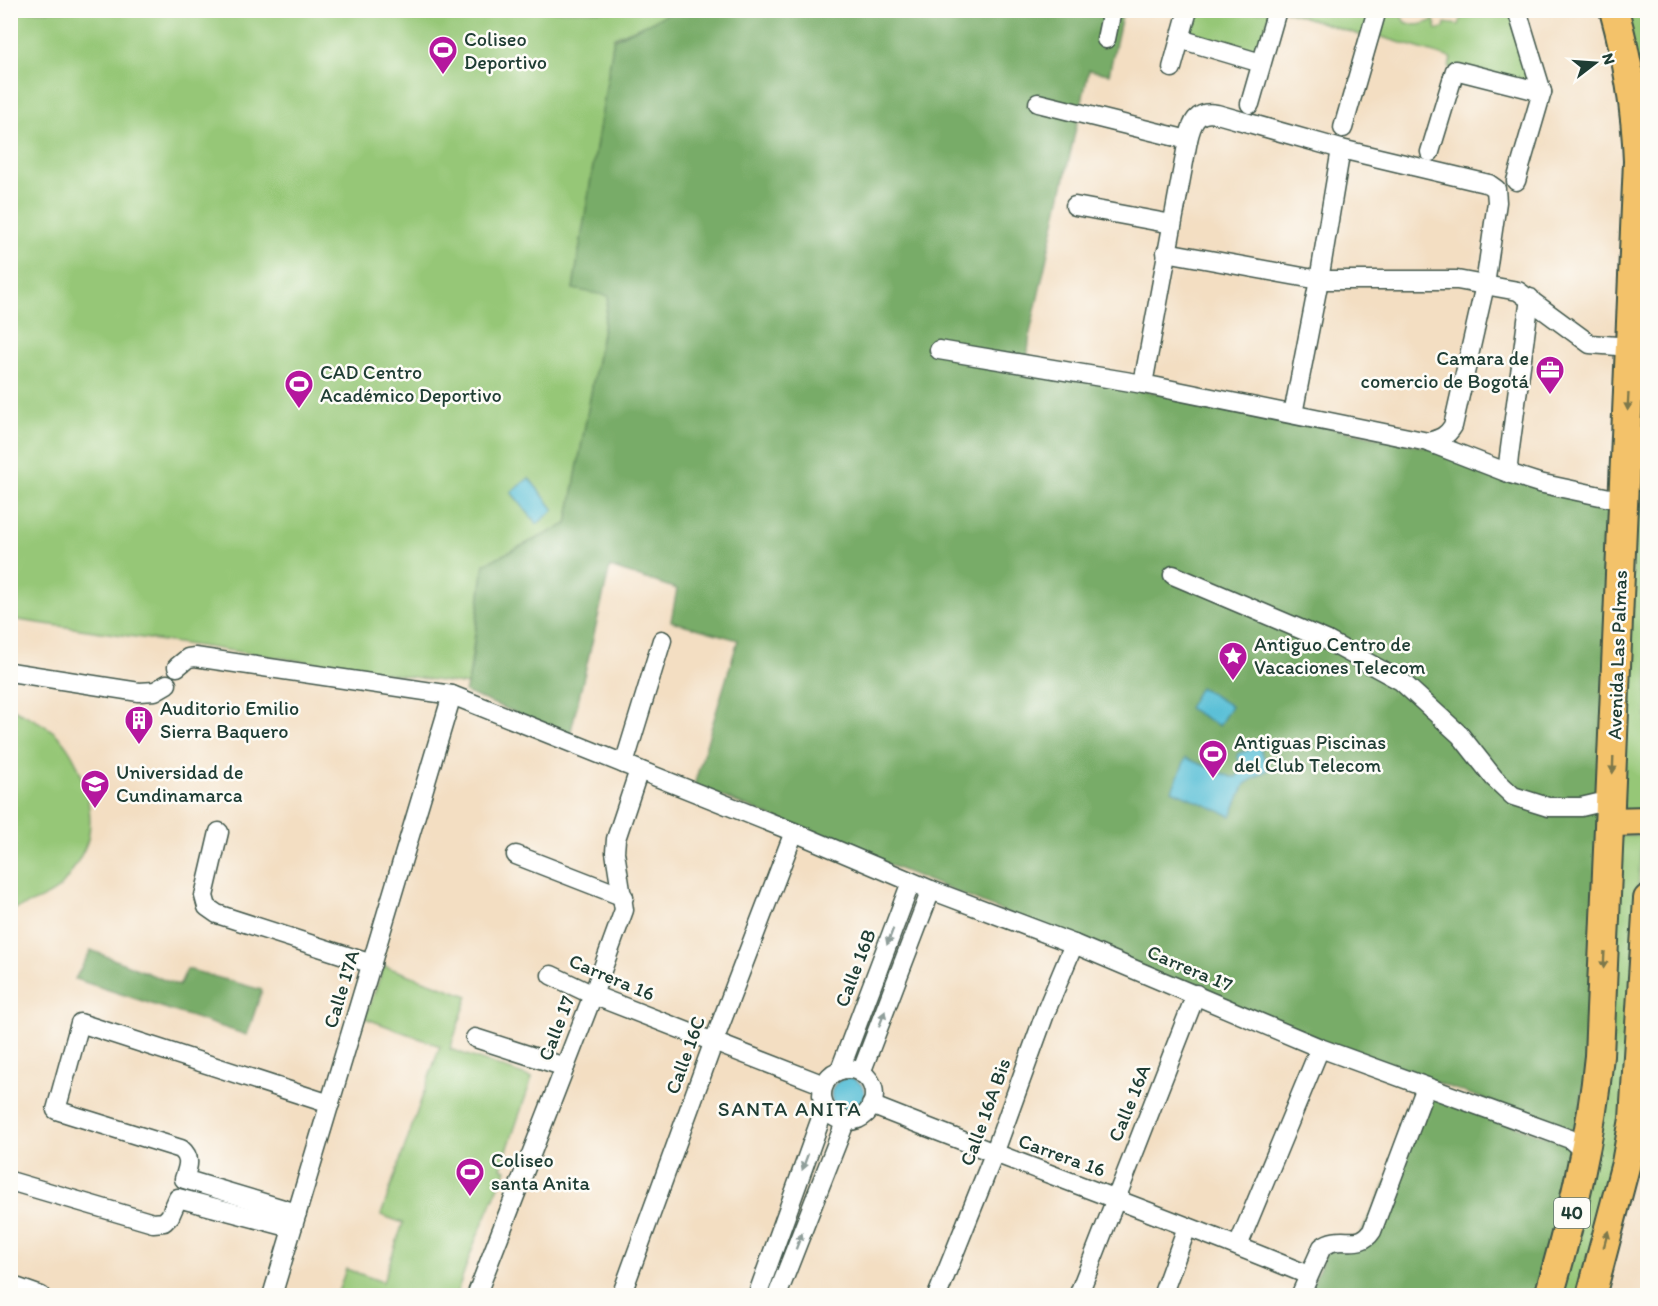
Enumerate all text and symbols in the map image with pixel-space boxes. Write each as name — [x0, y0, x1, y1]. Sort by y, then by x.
place label: Coliseo Deportivo — [464, 27, 547, 74]
north arrow — [1565, 33, 1625, 93]
sports icon: Coliseo Deportivo — [427, 34, 459, 76]
text: N — [1598, 51, 1620, 67]
place label: Camara de comercio de Bogotá — [1361, 346, 1530, 393]
office icon: Camara de comercio de Bogotá — [1534, 354, 1566, 396]
place label: CAD Centro Académico Deportivo — [320, 360, 502, 407]
sports icon: CAD Centro Académico Deportivo — [283, 368, 315, 410]
one-way arrow — [1624, 393, 1633, 412]
street label: Avenida Las Palmas — [1602, 570, 1632, 740]
place label: Antiguo Centro de Vacaciones Telecom — [1254, 632, 1426, 679]
place icon: Antiguo Centro de Vacaciones Telecom — [1217, 640, 1249, 682]
place label: Auditorio Emilio Sierra Baquero — [160, 696, 299, 743]
building icon: Auditorio Emilio Sierra Baquero — [123, 704, 155, 746]
place label: Antiguas Piscinas del Club Telecom — [1234, 730, 1386, 777]
sports icon: Antiguas Piscinas del Club Telecom — [1197, 738, 1229, 780]
one-way arrow — [1608, 756, 1617, 775]
place label: Universidad de Cundinamarca — [116, 760, 243, 807]
school or university icon: Universidad de Cundinamarca — [79, 768, 111, 810]
street label: Calle 16B — [829, 926, 881, 1010]
one-way arrow — [885, 928, 895, 946]
street label: Carrera 17 — [1144, 939, 1236, 997]
street label: Calle 17A — [318, 947, 364, 1031]
street label: Carrera 16 — [565, 948, 659, 1006]
one-way arrow — [1599, 950, 1608, 969]
street label: Calle 17 — [533, 992, 579, 1064]
one-way arrow — [877, 1009, 887, 1027]
street label: Calle 16C — [660, 1013, 710, 1097]
street label: Calle 16A Bis — [954, 1055, 1016, 1169]
street label: Calle 16A — [1103, 1061, 1155, 1145]
district label: SANTA ANITA — [718, 1096, 862, 1121]
street label: Carrera 16 — [1015, 1128, 1109, 1182]
place label: Coliseo santa Anita — [491, 1148, 590, 1195]
one-way arrow — [799, 1153, 809, 1171]
sports icon: Coliseo santa Anita — [454, 1156, 486, 1198]
road number: 40 — [1554, 1198, 1590, 1228]
one-way arrow — [1602, 1230, 1612, 1248]
one-way arrow — [795, 1232, 804, 1250]

